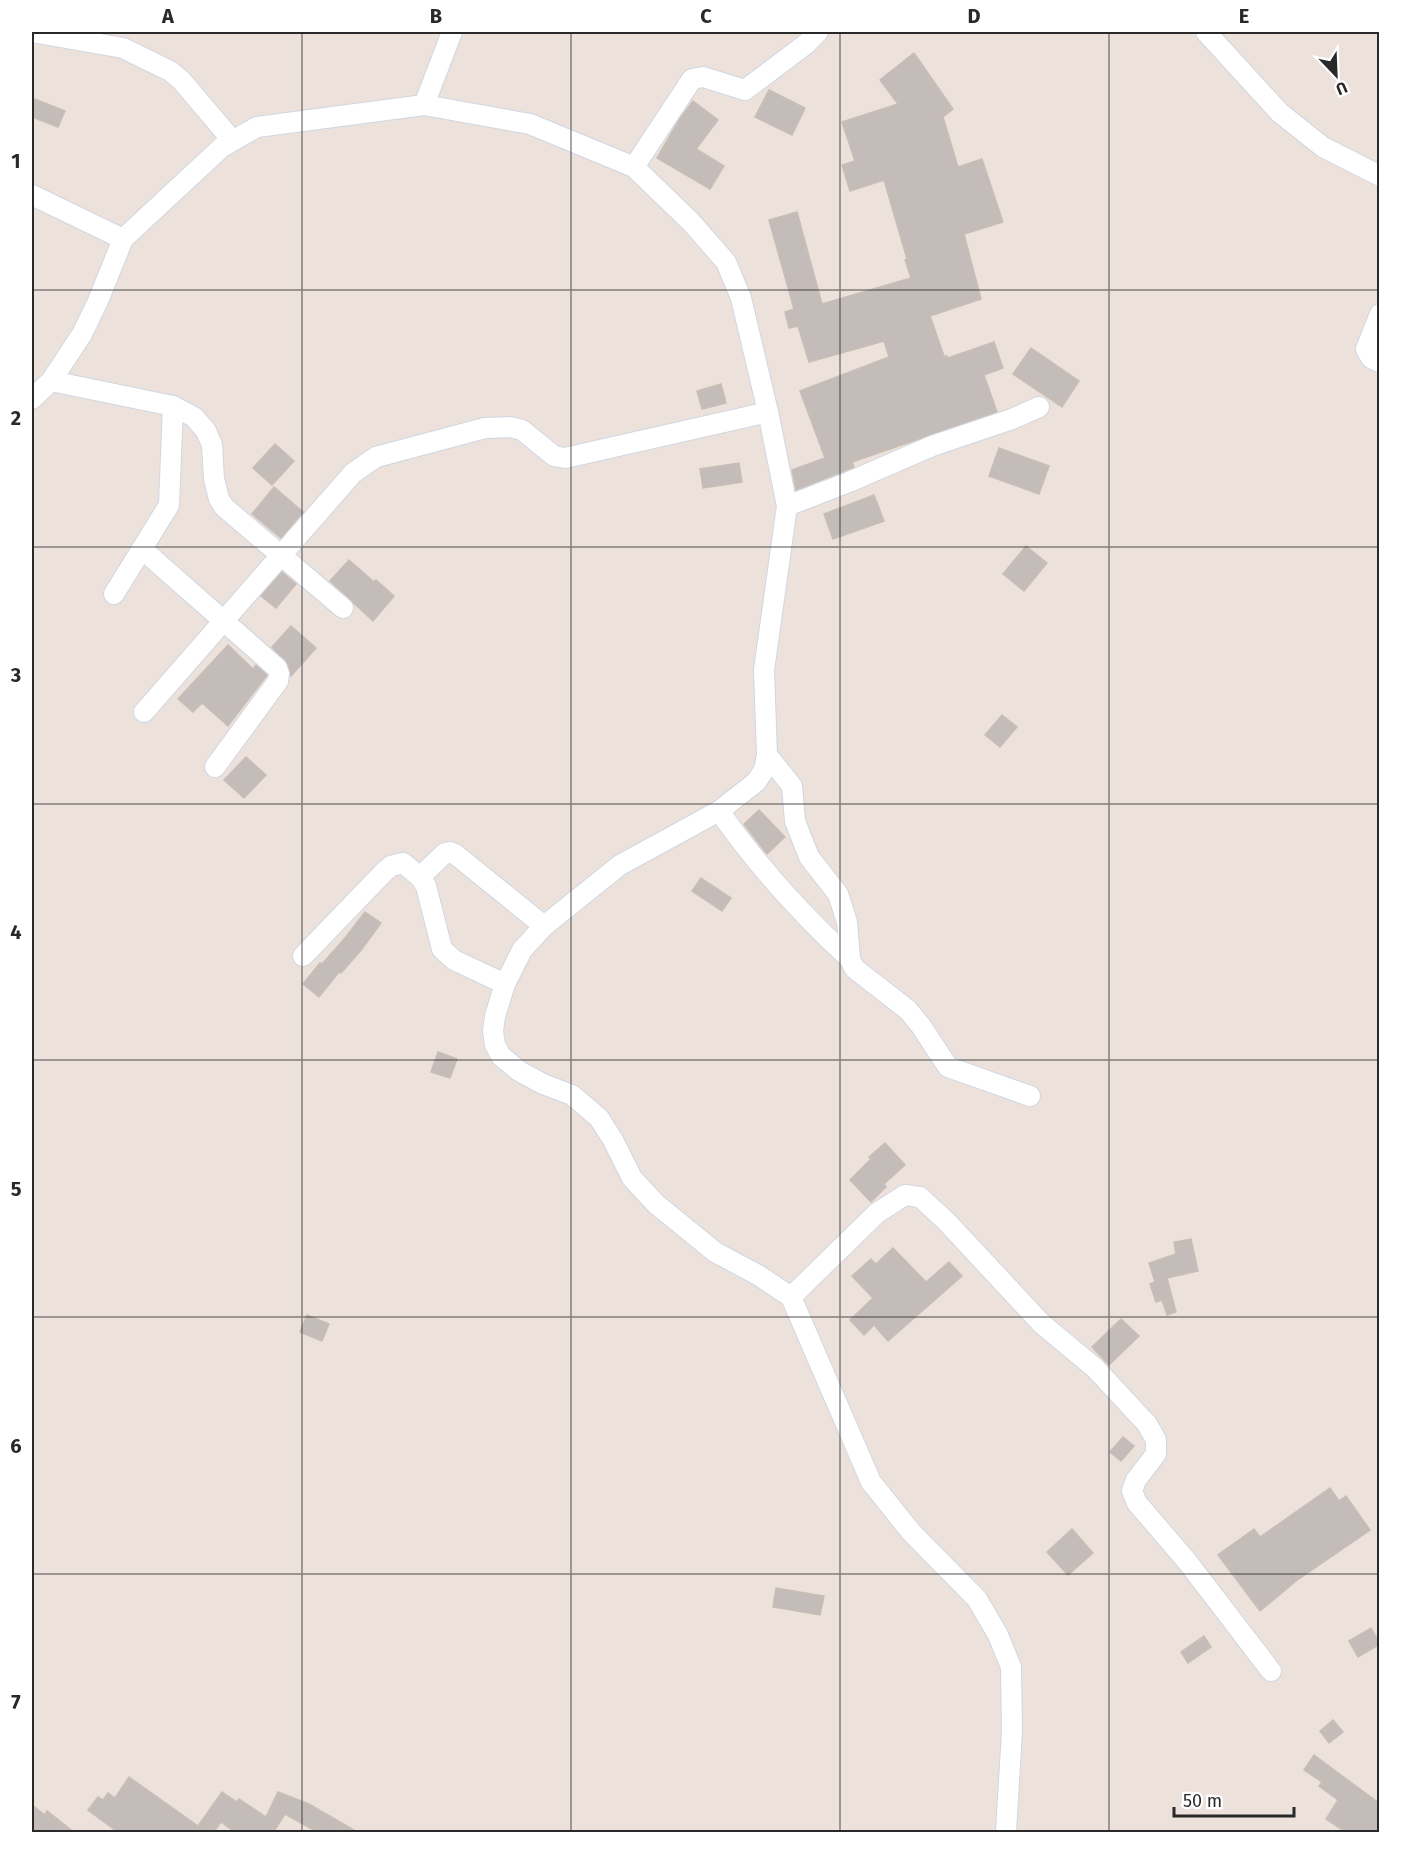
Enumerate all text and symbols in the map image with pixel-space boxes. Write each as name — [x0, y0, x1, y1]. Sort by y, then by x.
text: A — [161, 4, 175, 28]
text: B — [430, 4, 442, 28]
text: C — [700, 4, 712, 28]
text: D — [967, 4, 981, 28]
text: E — [1239, 4, 1249, 28]
north arrow — [1306, 45, 1366, 105]
text: U — [1333, 78, 1350, 99]
text: 1 — [11, 149, 21, 173]
text: 2 — [11, 406, 21, 430]
text: 3 — [10, 663, 21, 687]
text: 4 — [10, 920, 22, 944]
text: 5 — [11, 1177, 22, 1201]
text: 6 — [10, 1434, 22, 1458]
text: 7 — [11, 1690, 21, 1714]
scale bar — [1174, 1780, 1294, 1818]
text: 50 m — [1183, 1790, 1222, 1812]

